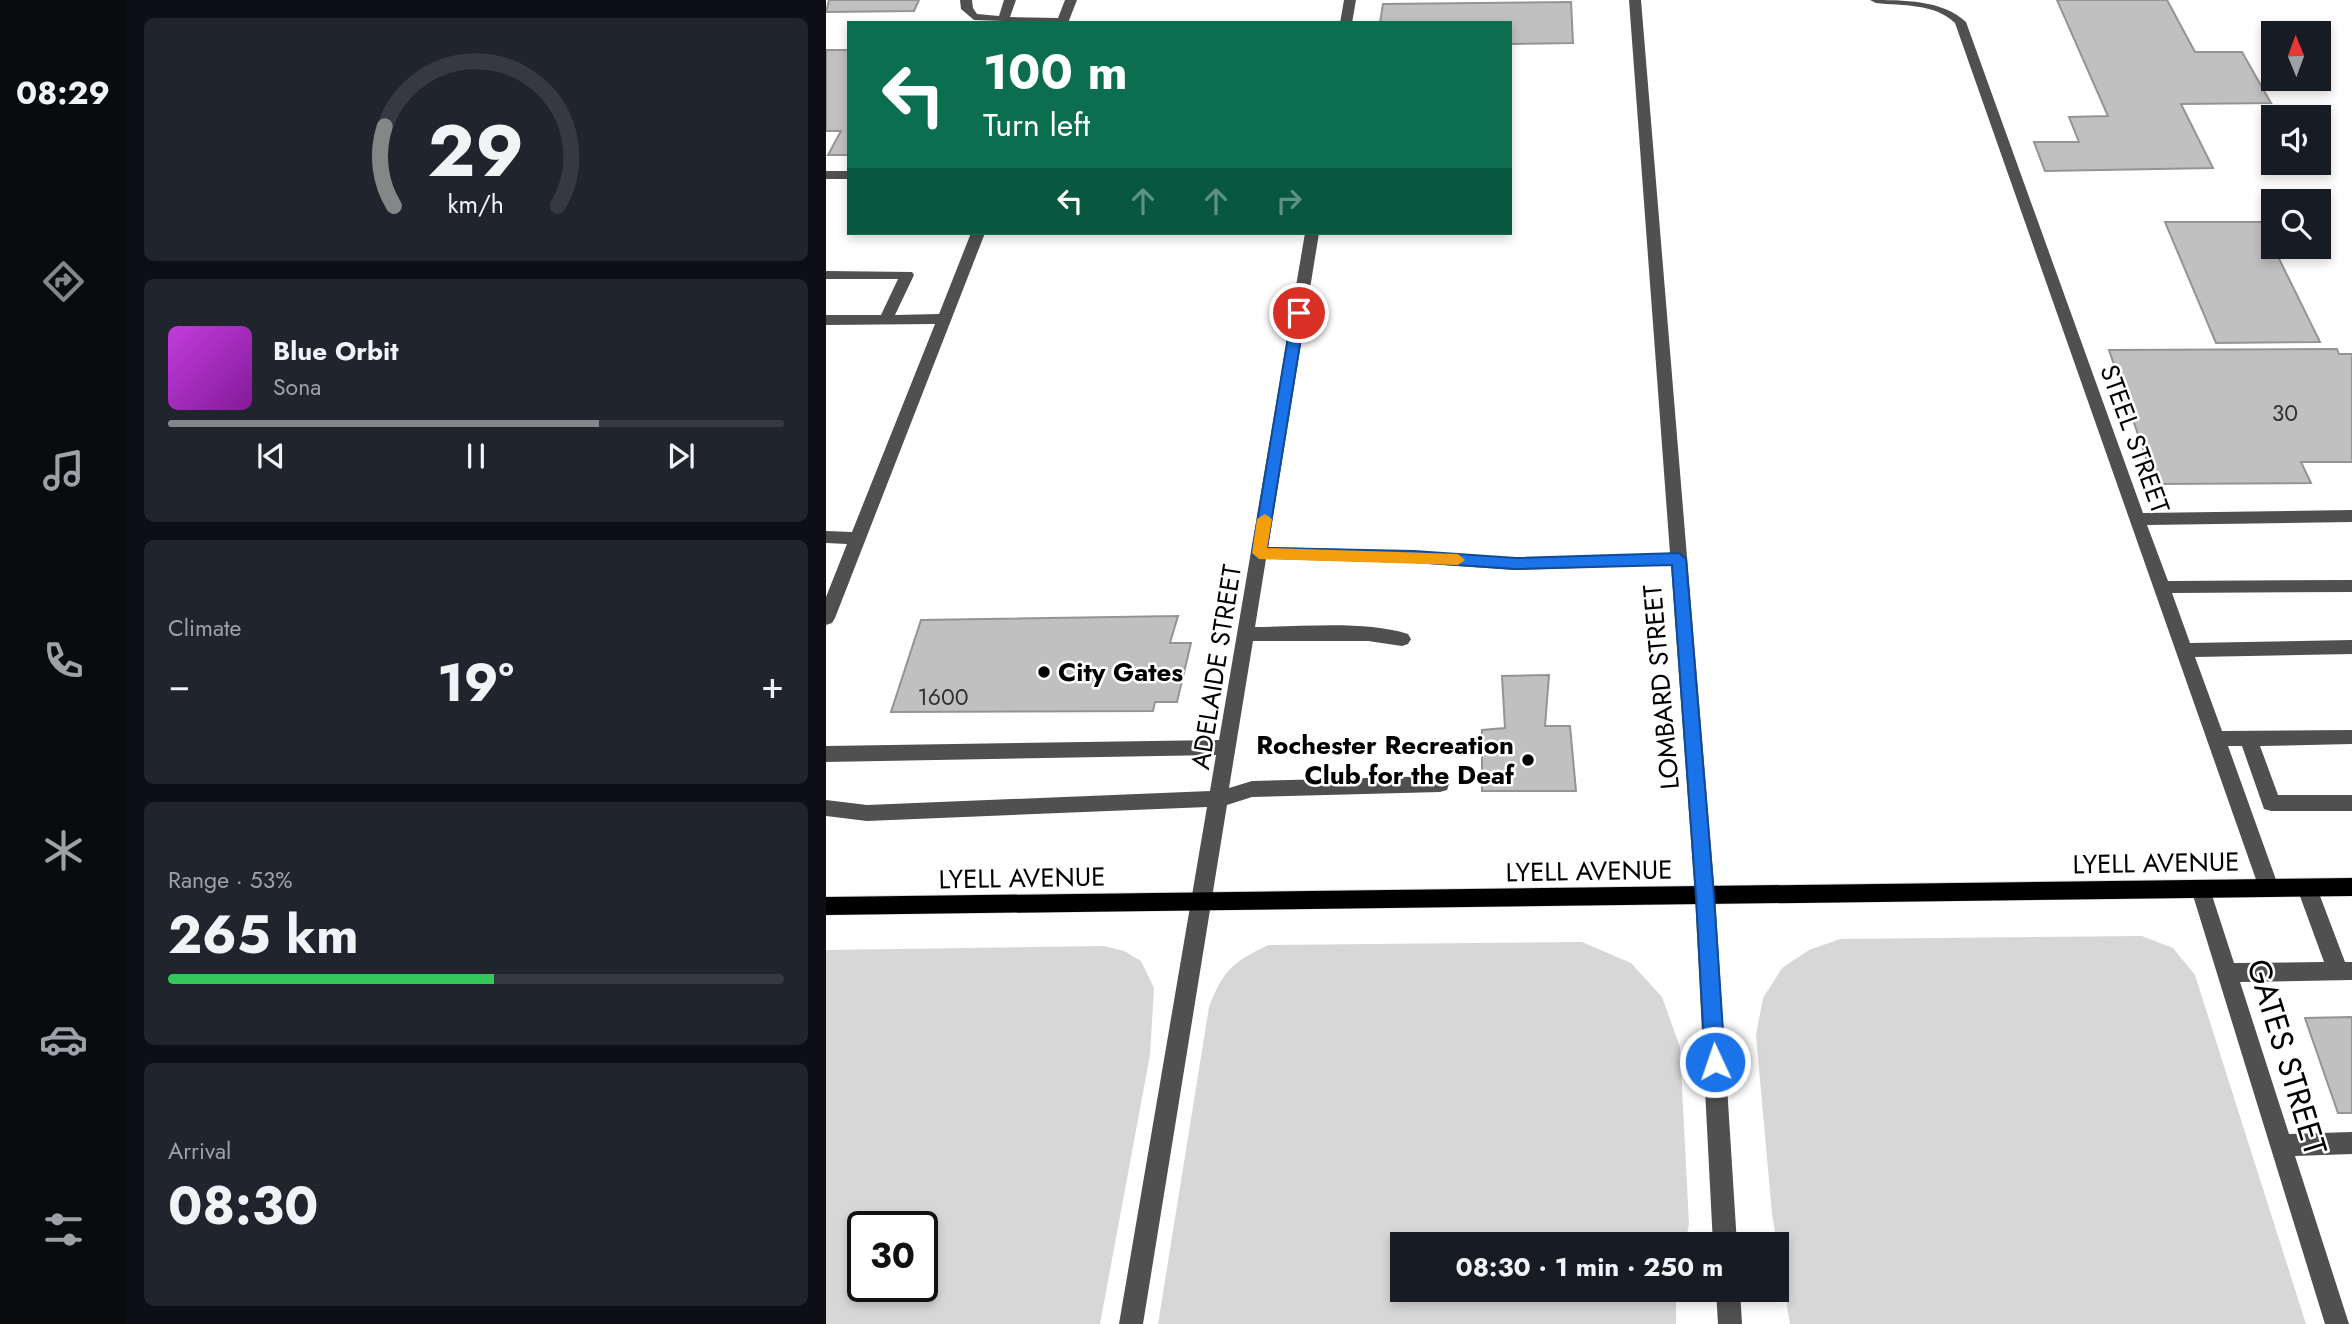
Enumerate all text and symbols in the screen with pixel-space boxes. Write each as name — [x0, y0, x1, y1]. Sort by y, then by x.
north arrow — [2261, 21, 2331, 91]
map controls — [2261, 21, 2331, 259]
text: 100 m — [983, 37, 1128, 107]
icon: left — [868, 49, 959, 140]
text: 08:29 — [16, 70, 110, 116]
text: 29 — [428, 98, 524, 203]
text: Turn left — [983, 102, 1090, 148]
button: sound — [2261, 105, 2331, 175]
icon: left — [1051, 182, 1089, 220]
icon: ahead — [1124, 182, 1162, 220]
icon: ahead — [1197, 182, 1235, 220]
icon: right — [1270, 182, 1308, 220]
text: km/h — [448, 185, 504, 221]
button: search — [2261, 189, 2331, 259]
icon: directions — [39, 257, 88, 306]
pin — [1269, 283, 1329, 343]
icon: arrive — [1280, 294, 1318, 332]
text: Blue Orbit — [273, 332, 398, 370]
street label: STEEL STREET — [2090, 359, 2180, 519]
text: Sona — [273, 370, 321, 404]
house number: 30 — [2272, 396, 2298, 430]
icon: previous — [252, 437, 290, 475]
icon: pause — [457, 437, 495, 475]
icon: next — [662, 437, 700, 475]
icon: music — [39, 446, 88, 495]
street label: ADELAIDE STREET — [1181, 562, 1251, 772]
street label: LOMBARD STREET — [1633, 583, 1689, 791]
text: Climate — [168, 611, 241, 645]
icon: phone — [39, 636, 88, 685]
text: 19° — [437, 645, 514, 721]
place label: City Gates — [1058, 653, 1183, 691]
text: − — [168, 657, 190, 712]
text: + — [761, 657, 784, 712]
marker: City Gates — [1036, 664, 1052, 680]
house number: 1600 — [917, 680, 969, 714]
place label: Rochester Recreation Club for the Deaf — [1256, 726, 1515, 794]
marker: Rochester Recreation Club for the Deaf — [1520, 752, 1536, 768]
icon: climate — [39, 826, 88, 875]
street label: LYELL AVENUE — [2072, 843, 2240, 883]
street label: LYELL AVENUE — [1505, 851, 1673, 891]
street label: LYELL AVENUE — [938, 858, 1106, 898]
text: Range · 53% — [168, 863, 292, 897]
text: 265 km — [168, 897, 359, 973]
street label: GATES STREET — [2235, 953, 2339, 1161]
icon: car — [39, 1015, 88, 1064]
position arrow — [1678, 1025, 1752, 1099]
text: Arrival — [168, 1134, 231, 1168]
text: 08:30 — [168, 1168, 319, 1244]
icon: filters — [39, 1205, 88, 1254]
speed limit sign: 30 — [847, 1211, 938, 1302]
text: 08:30 · 1 min · 250 m — [1456, 1248, 1723, 1286]

